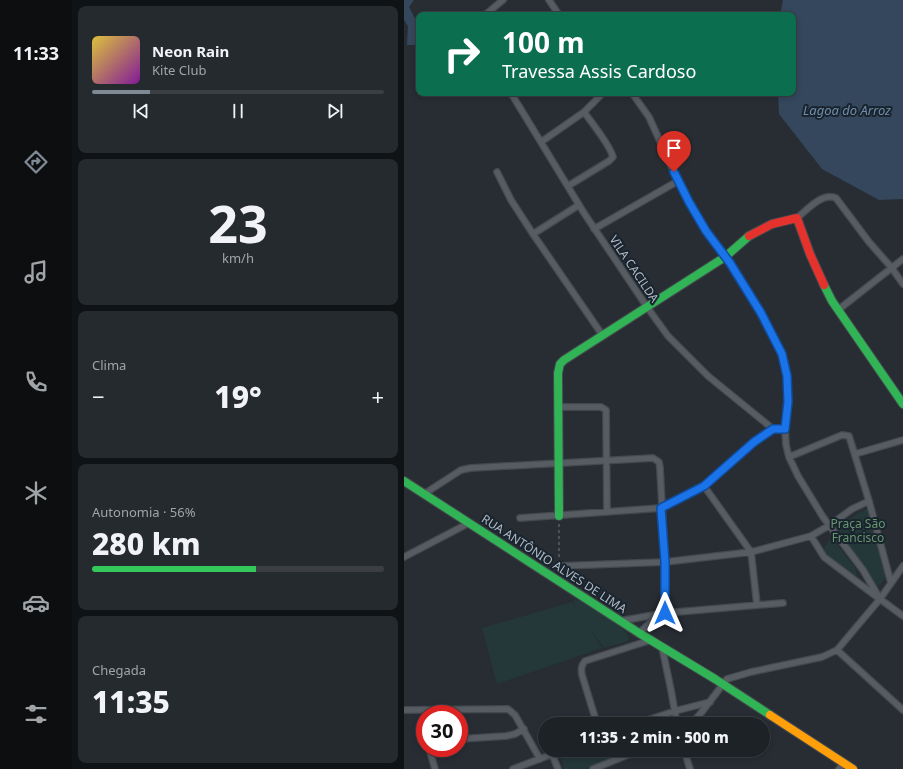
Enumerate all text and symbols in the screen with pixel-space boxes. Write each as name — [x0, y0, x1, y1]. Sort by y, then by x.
text: 100 m — [502, 23, 585, 61]
icon: right — [436, 28, 488, 80]
text: 11:33 — [13, 41, 59, 65]
text: Neon Rain — [152, 41, 229, 61]
text: Travessa Assis Cardoso — [502, 59, 696, 83]
text: Kite Club — [152, 61, 206, 79]
icon: previous — [130, 100, 152, 122]
icon: pause — [227, 100, 249, 122]
icon: next — [324, 100, 346, 122]
water label: Lagoa do Arroz — [803, 101, 891, 119]
pin — [657, 131, 691, 172]
icon: arrive — [663, 137, 685, 159]
icon: directions — [22, 148, 50, 176]
text: 23 — [208, 187, 268, 258]
street label: VILA CACILDA — [606, 232, 663, 306]
text: km/h — [222, 249, 254, 267]
icon: music — [22, 258, 50, 286]
text: Clima — [92, 356, 126, 374]
icon: phone — [22, 368, 50, 396]
text: 19° — [214, 376, 262, 417]
text: − — [92, 381, 105, 411]
text: + — [371, 381, 384, 411]
icon: climate — [22, 479, 50, 507]
text: Autonomia · 56% — [92, 503, 196, 521]
street label: RUA ANTÔNIO ALVES DE LIMA — [478, 510, 630, 617]
park label: Praça São Francisco — [831, 515, 885, 546]
text: 280 km — [92, 523, 201, 564]
icon: car — [22, 589, 50, 617]
position arrow — [644, 592, 686, 634]
text: Chegada — [92, 661, 146, 679]
text: 11:35 — [92, 681, 170, 722]
icon: filters — [22, 700, 50, 728]
speed limit sign: 30 — [416, 705, 468, 757]
text: 11:35 · 2 min · 500 m — [579, 727, 729, 747]

